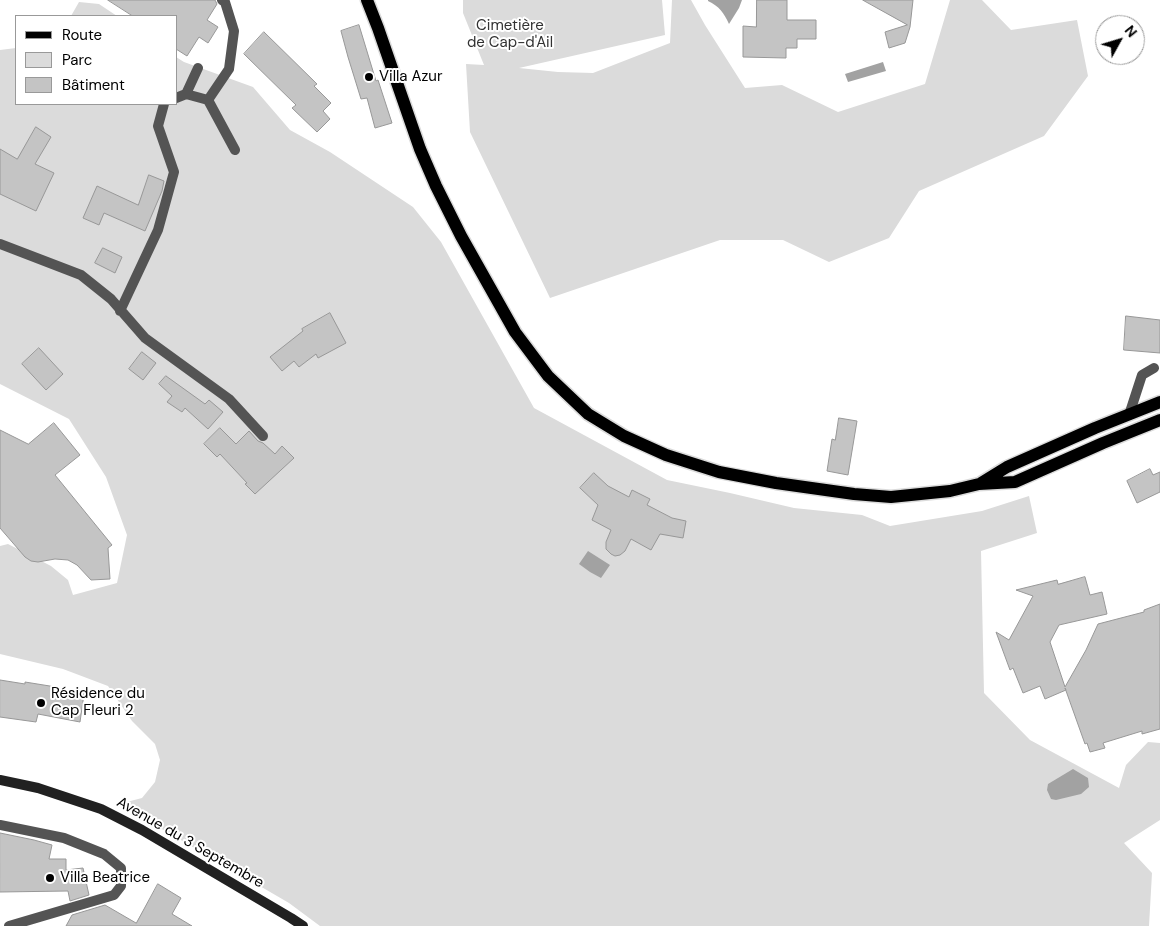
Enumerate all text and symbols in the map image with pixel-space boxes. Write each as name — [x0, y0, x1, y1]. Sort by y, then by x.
legend — [15, 15, 178, 105]
north arrow — [1095, 15, 1145, 65]
park label: Cimetière de Cap-d'Ail — [467, 17, 553, 52]
text: N — [1121, 22, 1141, 41]
text: Route — [62, 25, 102, 45]
text: Parc — [62, 50, 92, 70]
place label: Villa Azur — [379, 68, 442, 86]
marker: Villa Azur — [363, 71, 375, 83]
text: Bâtiment — [62, 75, 125, 95]
place label: Résidence du Cap Fleuri 2 — [51, 685, 145, 720]
marker: Résidence du Cap Fleuri 2 — [35, 697, 47, 709]
street label: Avenue du 3 Septembre — [113, 793, 267, 893]
place label: Villa Beatrice — [60, 869, 150, 887]
marker: Villa Beatrice — [44, 872, 56, 884]

